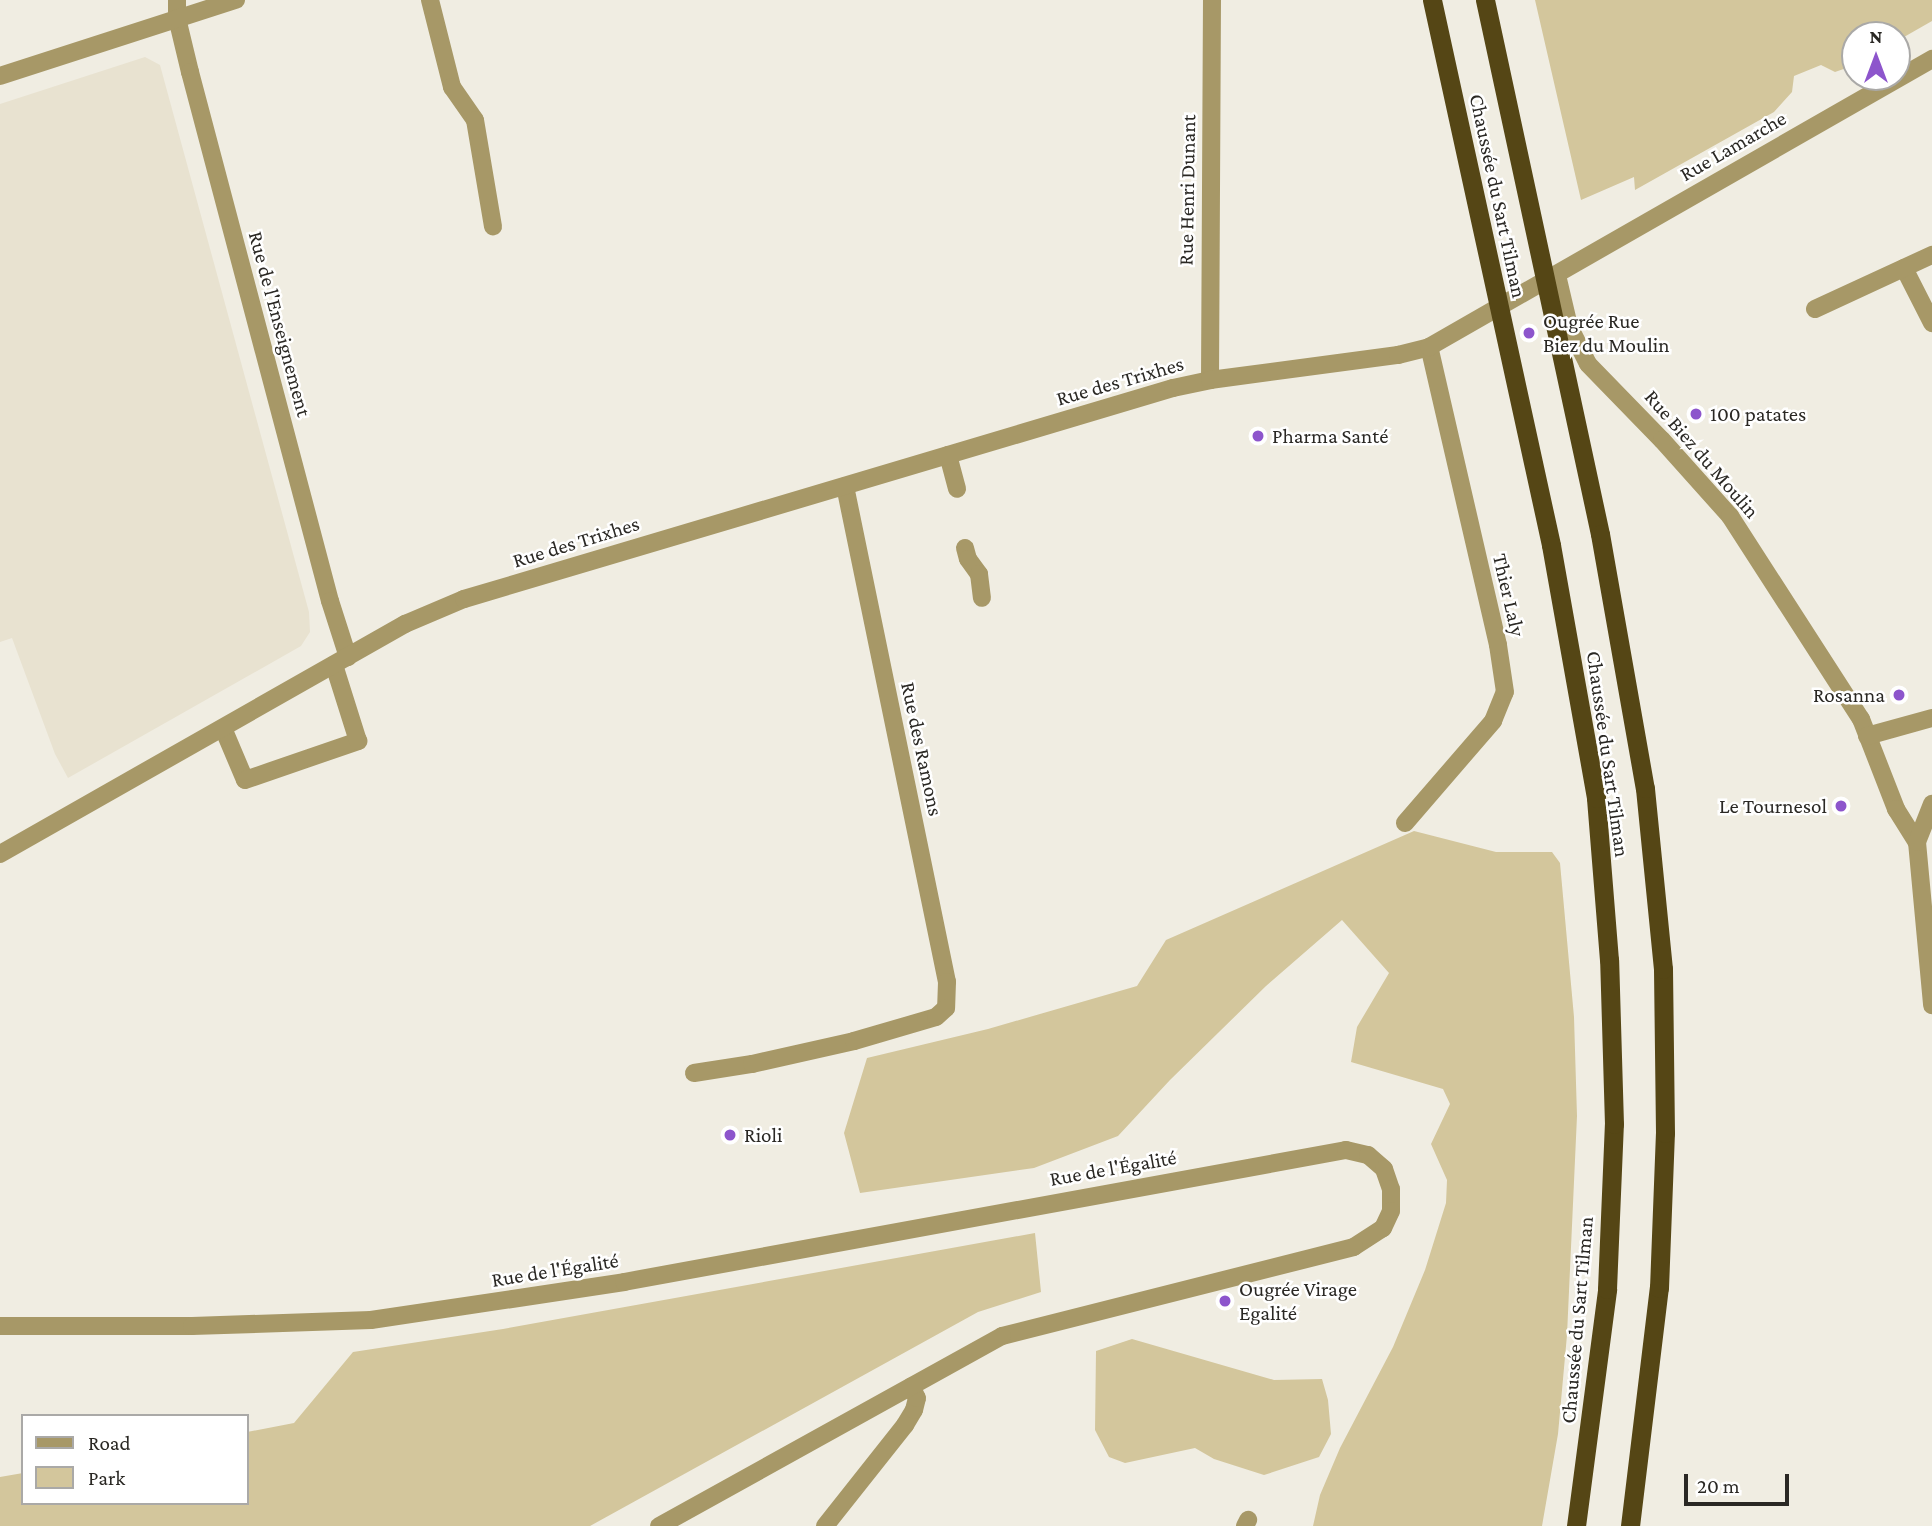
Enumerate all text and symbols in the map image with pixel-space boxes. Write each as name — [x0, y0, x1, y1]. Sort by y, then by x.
north arrow — [1841, 21, 1911, 91]
text: N — [1870, 26, 1882, 47]
street label: Chaussée du Sart Tilman — [1464, 92, 1532, 300]
street label: Rue Lamarche — [1675, 105, 1791, 187]
street label: Rue Henri Dunant — [1173, 114, 1201, 266]
street label: Rue de l'Enseignement — [243, 229, 317, 419]
place label: Ougrée Rue Biez du Moulin — [1543, 308, 1669, 358]
marker: Ougrée Rue Biez du Moulin — [1521, 325, 1537, 341]
street label: Rue des Trixhes — [1053, 351, 1187, 411]
street label: Rue Biez du Moulin — [1639, 385, 1765, 523]
place label: 100 patates — [1710, 401, 1806, 427]
marker: 100 patates — [1688, 406, 1704, 422]
place label: Pharma Santé — [1272, 423, 1388, 449]
marker: Pharma Santé — [1250, 428, 1266, 444]
street label: Rue des Trixhes — [510, 511, 642, 573]
street label: Thier Laly — [1487, 551, 1531, 639]
street label: Chaussée du Sart Tilman — [1581, 649, 1635, 859]
street label: Rue des Ramons — [896, 680, 948, 818]
place label: Rosanna — [1813, 682, 1885, 708]
marker: Rosanna — [1891, 687, 1907, 703]
place label: Le Tournesol — [1719, 793, 1827, 819]
marker: Le Tournesol — [1833, 798, 1849, 814]
place label: Rioli — [744, 1122, 783, 1148]
marker: Rioli — [722, 1127, 738, 1143]
street label: Rue de l'Égalité — [1048, 1144, 1178, 1192]
street label: Chaussée du Sart Tilman — [1555, 1215, 1599, 1425]
street label: Rue de l'Égalité — [490, 1248, 620, 1292]
place label: Ougrée Virage Egalité — [1239, 1276, 1357, 1326]
marker: Ougrée Virage Egalité — [1217, 1293, 1233, 1309]
legend — [21, 1414, 248, 1505]
text: Road — [88, 1431, 131, 1455]
scale bar — [1687, 1460, 1792, 1504]
text: Park — [88, 1466, 125, 1490]
text: 20 m — [1697, 1474, 1740, 1498]

